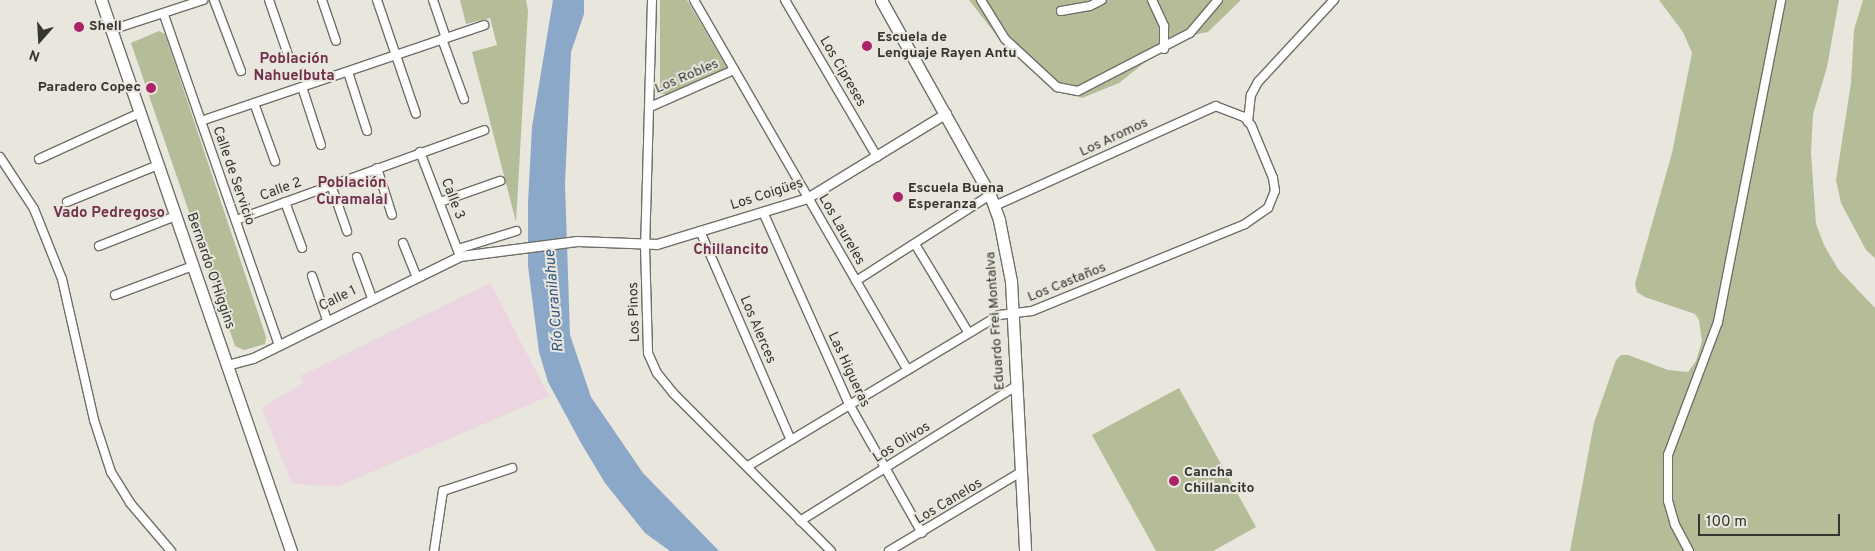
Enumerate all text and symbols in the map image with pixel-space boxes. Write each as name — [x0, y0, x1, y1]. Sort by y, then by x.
north arrow — [15, 15, 65, 65]
place label: Shell — [89, 19, 122, 35]
marker: Shell — [73, 21, 85, 33]
place label: Escuela de Lenguaje Rayen Antu — [877, 30, 1017, 62]
street label: Los Cipreses — [815, 34, 869, 110]
marker: Escuela de Lenguaje Rayen Antu — [861, 40, 873, 52]
text: N — [27, 45, 42, 64]
district label: Población Nahuelbuta — [253, 50, 335, 85]
street label: Los Robles — [653, 56, 721, 98]
place label: Paradero Copec — [38, 80, 141, 96]
marker: Paradero Copec — [145, 82, 157, 94]
street label: Los Aromos — [1077, 115, 1151, 161]
street label: Calle de Servicio — [208, 124, 258, 228]
district label: Población Curamalal — [316, 174, 388, 209]
street label: Calle 2 — [258, 175, 304, 205]
street label: Los Coigües — [728, 175, 806, 215]
street label: Calle 3 — [436, 176, 468, 222]
place label: Escuela Buena Esperanza — [908, 181, 1004, 213]
marker: Escuela Buena Esperanza — [892, 191, 904, 203]
street label: Los Laureles — [814, 192, 868, 268]
district label: Vado Pedregoso — [53, 205, 165, 223]
street label: Bernardo O'Higgins — [182, 210, 238, 332]
district label: Chillancito — [693, 242, 769, 260]
water label: Río Curanilahue — [542, 249, 568, 353]
street label: Eduardo Frei Montalva — [983, 251, 1009, 391]
street label: Los Castaños — [1025, 260, 1109, 306]
street label: Los Pinos — [626, 282, 644, 342]
street label: Calle 1 — [316, 283, 360, 315]
street label: Los Alerces — [735, 293, 779, 367]
street label: Las Higueras — [823, 330, 873, 410]
street label: Los Olivos — [870, 419, 934, 467]
place label: Cancha Chillancito — [1184, 465, 1254, 498]
street label: Los Canelos — [912, 475, 986, 529]
marker: Cancha Chillancito — [1168, 475, 1180, 487]
scale bar — [1700, 504, 1842, 536]
text: 100 m — [1706, 513, 1747, 532]

